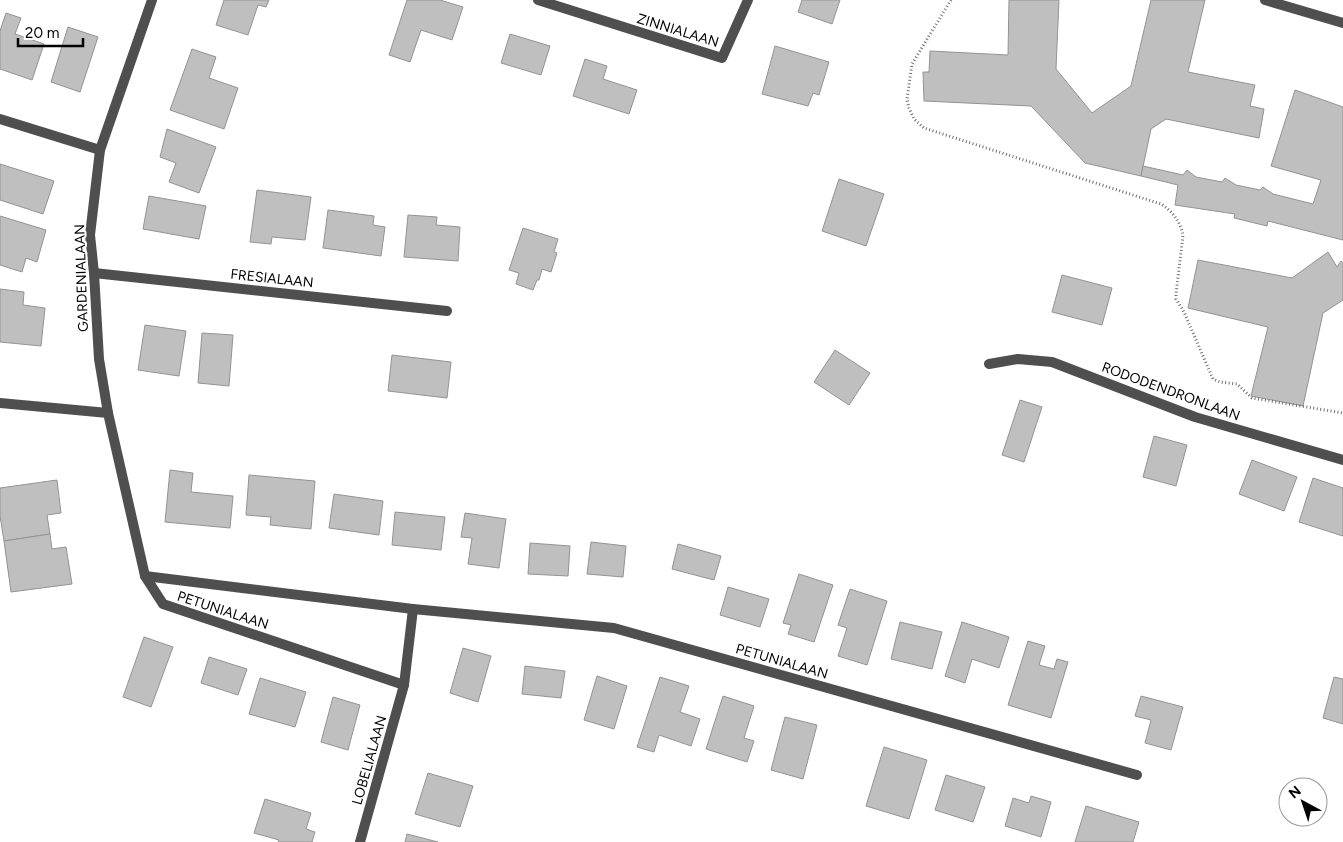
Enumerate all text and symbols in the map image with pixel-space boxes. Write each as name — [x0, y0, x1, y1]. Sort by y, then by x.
street label: ZINNIALAAN — [635, 10, 721, 51]
scale bar — [18, 15, 82, 47]
text: 20 m — [25, 24, 59, 42]
street label: GARDENIALAAN — [71, 224, 92, 332]
street label: FRESIALAAN — [229, 266, 314, 291]
street label: RODODENDRONLAAN — [1099, 359, 1242, 424]
street label: PETUNIALAAN — [175, 588, 271, 633]
street label: PETUNIALAAN — [734, 640, 830, 683]
street label: LOBELIALAAN — [349, 713, 390, 807]
north arrow — [1278, 777, 1328, 827]
text: N — [1285, 782, 1305, 802]

